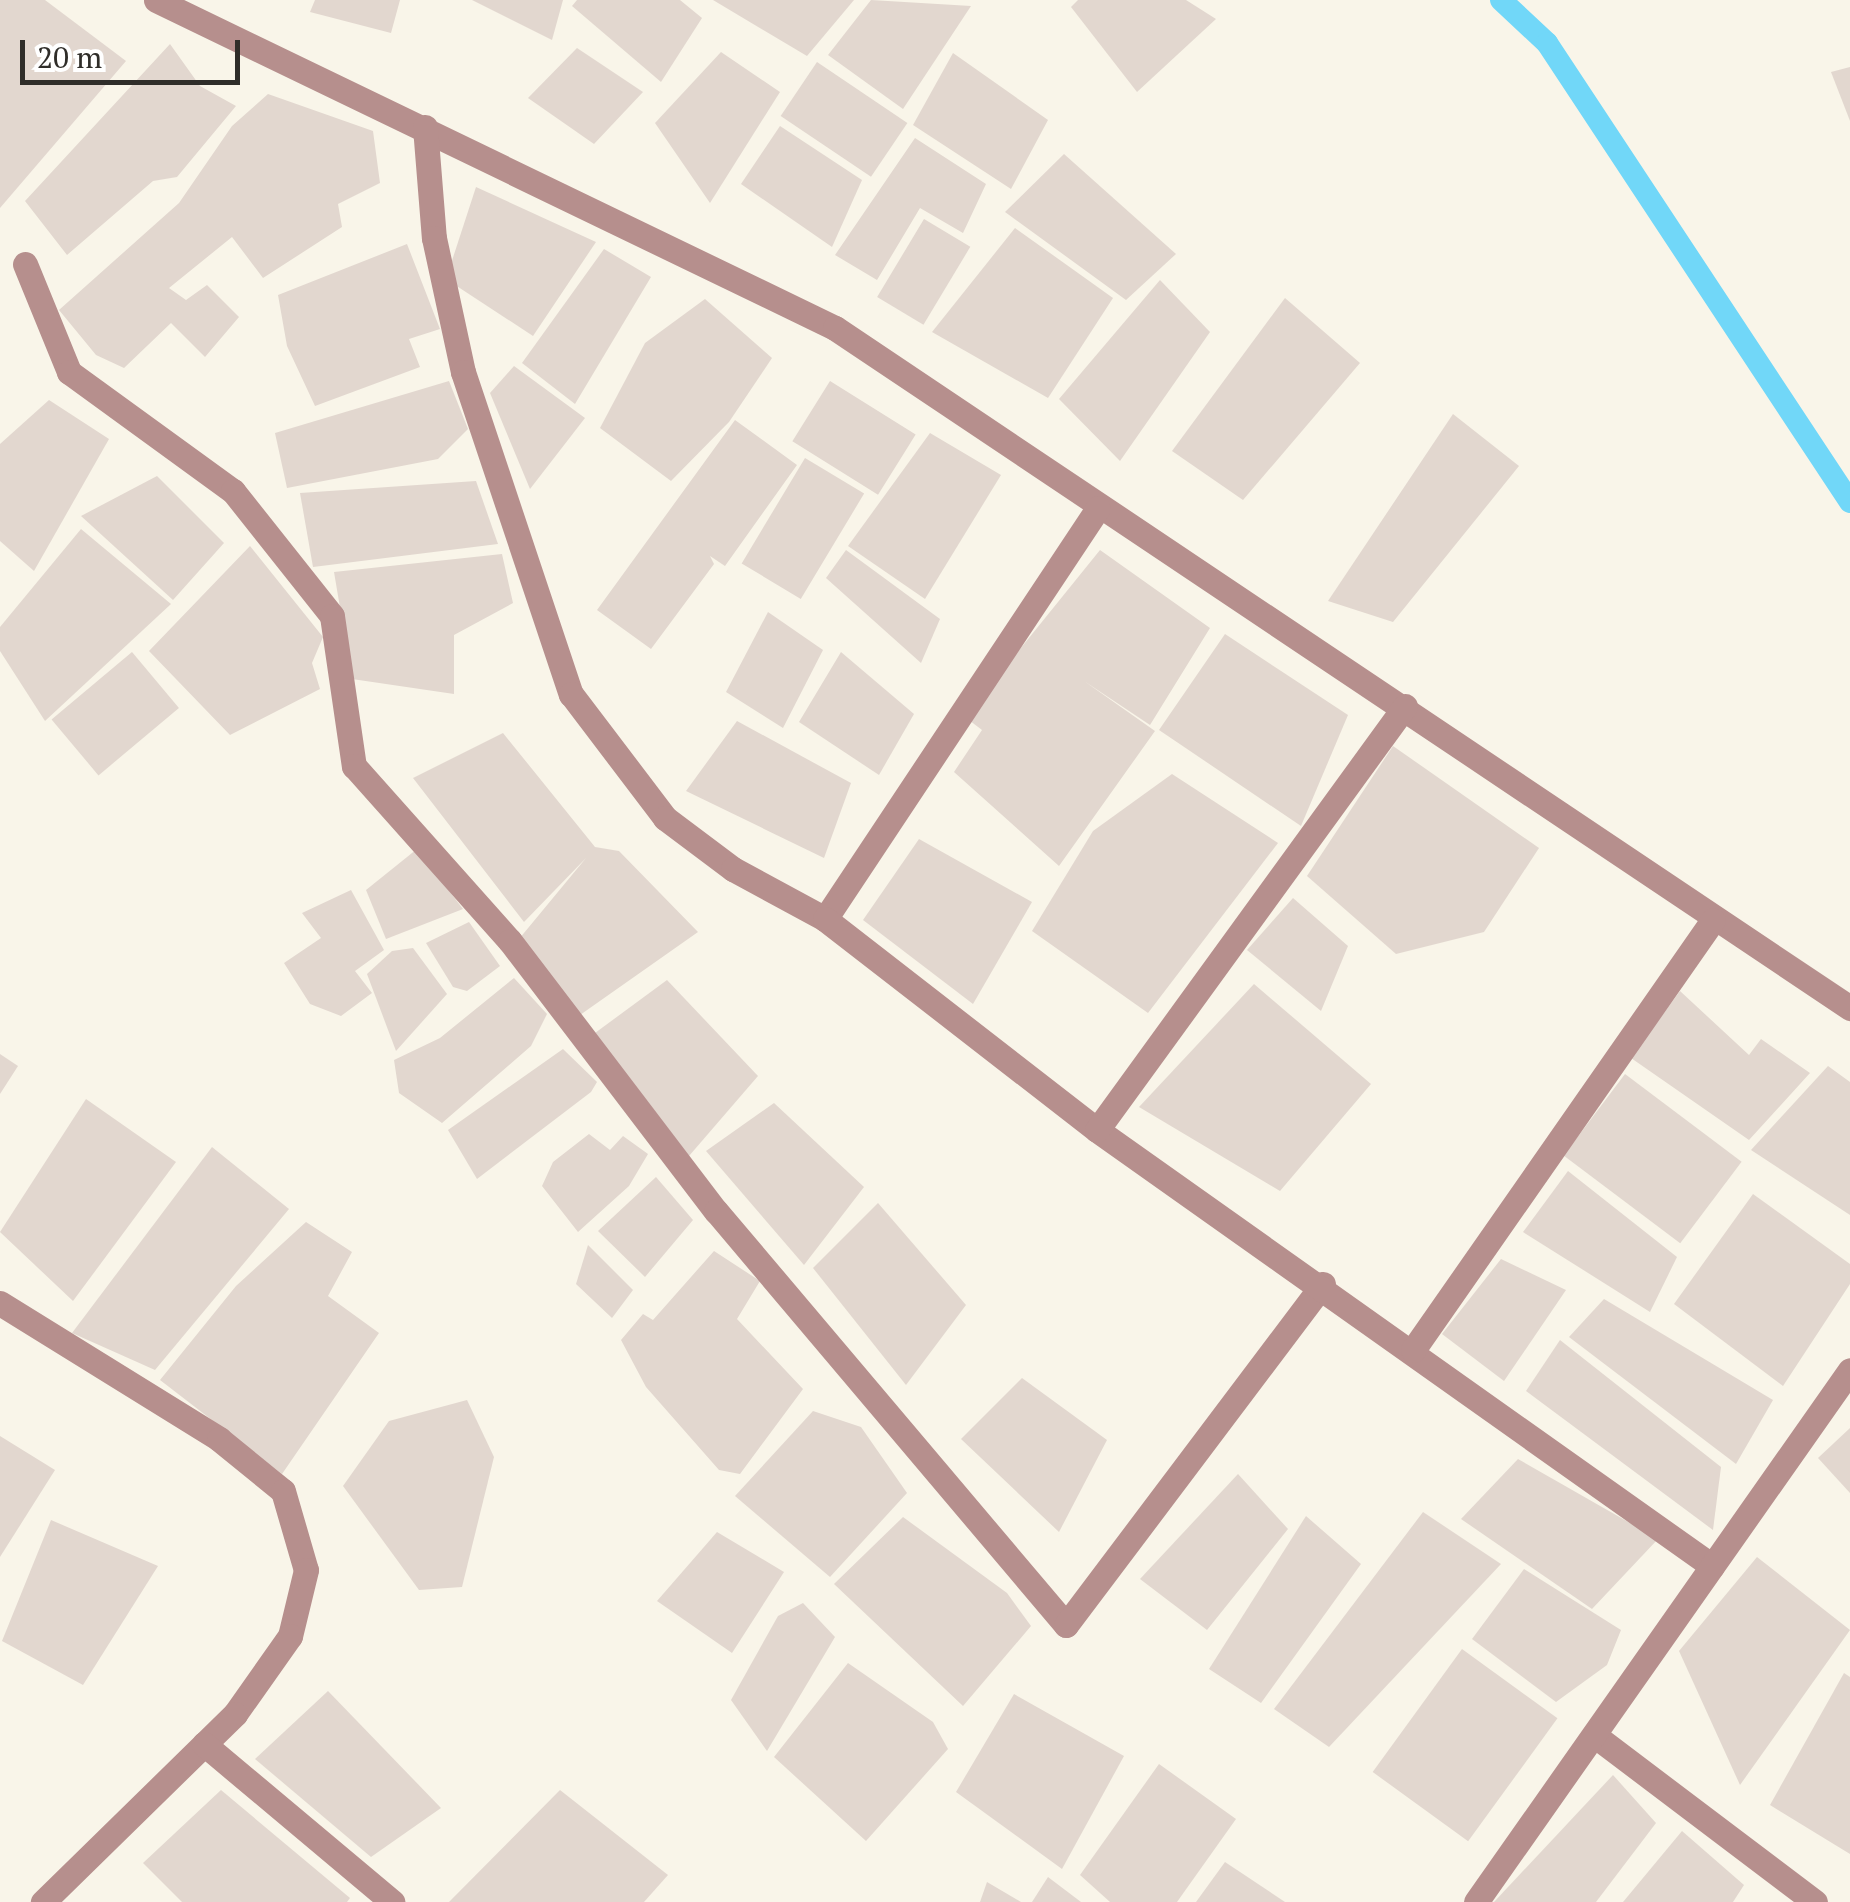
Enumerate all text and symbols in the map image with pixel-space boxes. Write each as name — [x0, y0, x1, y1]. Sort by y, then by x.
scale bar — [25, 20, 245, 82]
text: 20 m — [37, 37, 102, 77]

